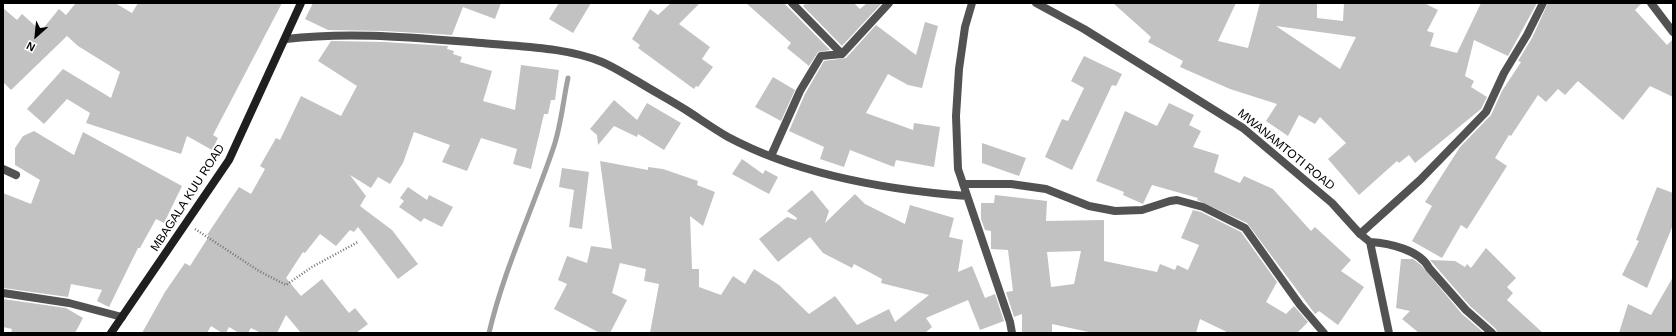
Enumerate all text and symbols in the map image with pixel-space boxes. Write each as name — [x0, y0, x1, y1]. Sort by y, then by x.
north arrow — [16, 16, 56, 56]
text: N — [24, 40, 37, 54]
street label: MWANAMTOTI ROAD — [1235, 106, 1337, 194]
street label: MBAGALA KUU ROAD — [148, 142, 228, 254]

